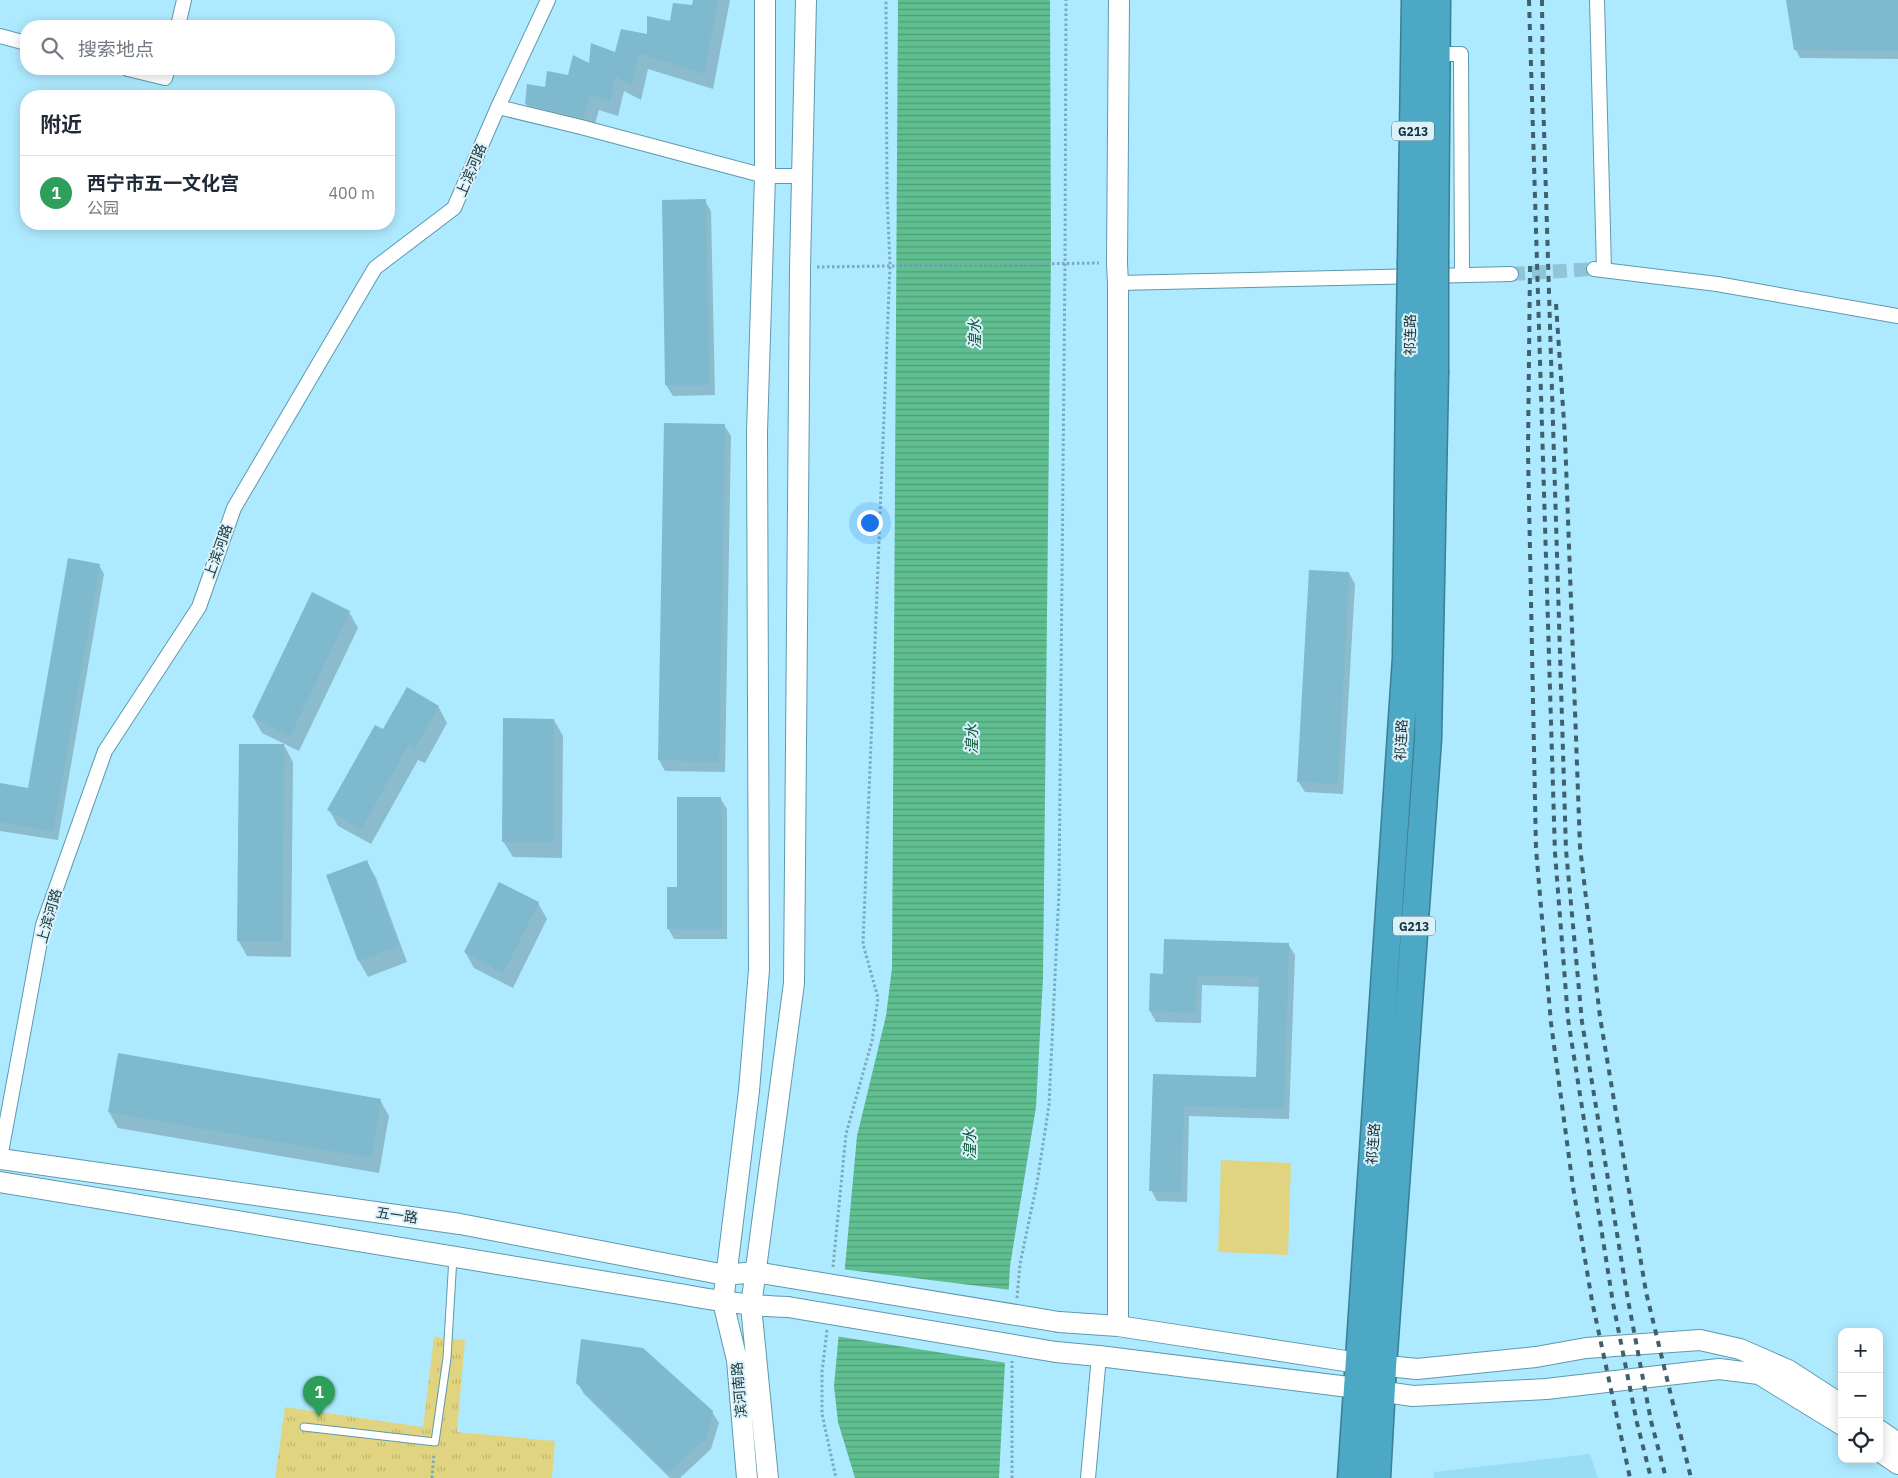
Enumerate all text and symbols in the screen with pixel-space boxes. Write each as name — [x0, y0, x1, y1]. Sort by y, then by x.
search box — [20, 20, 395, 75]
icon: search — [38, 34, 66, 62]
text: 搜索地点 — [78, 37, 154, 61]
text: 附近 — [40, 110, 82, 138]
road number: G213 — [1392, 122, 1434, 140]
street label: 上滨河路 — [452, 141, 490, 199]
text: 西宁市五一文化宫 — [87, 171, 239, 195]
text: 1 — [51, 183, 61, 203]
text: 400 m — [328, 183, 375, 203]
text: 公园 — [87, 198, 119, 218]
street label: 祁连路 — [1401, 314, 1419, 356]
water label: 湟水 — [965, 318, 984, 349]
your location — [857, 510, 883, 536]
street label: 上滨河路 — [200, 522, 236, 580]
street label: 祁连路 — [1391, 719, 1411, 761]
water label: 湟水 — [962, 723, 981, 754]
street label: 上滨河路 — [33, 887, 65, 945]
road number: G213 — [1393, 916, 1435, 936]
street label: 祁连路 — [1363, 1122, 1383, 1166]
water label: 湟水 — [960, 1128, 979, 1159]
street label: 五一路 — [375, 1203, 419, 1227]
map controls — [1838, 1328, 1883, 1463]
button: + — [1838, 1328, 1883, 1373]
street label: 滨河南路 — [728, 1361, 750, 1419]
button: − — [1838, 1373, 1883, 1418]
pin: 1 — [303, 1376, 335, 1417]
button: locate — [1838, 1418, 1883, 1463]

